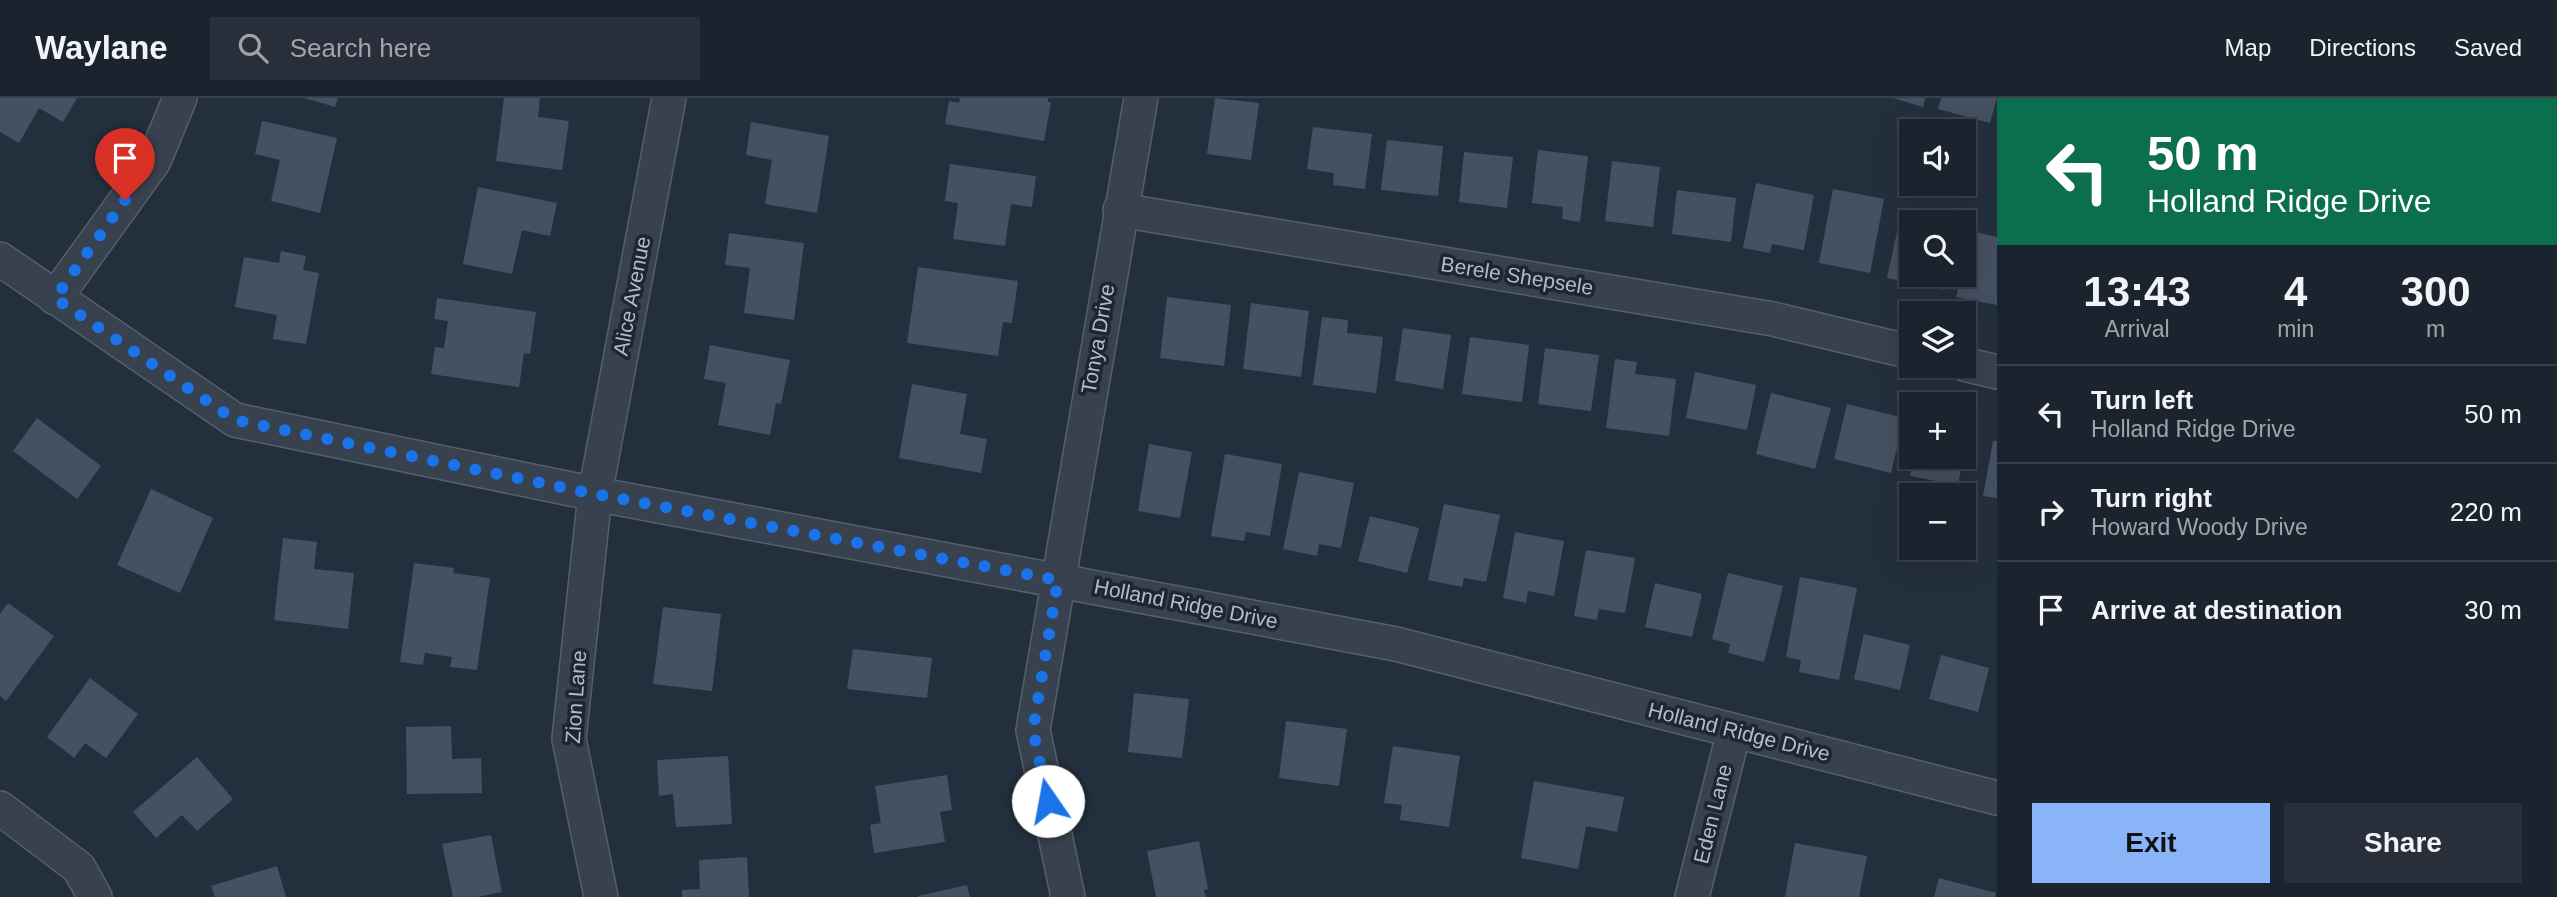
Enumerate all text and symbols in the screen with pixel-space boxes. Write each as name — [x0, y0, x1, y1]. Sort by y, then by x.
search box — [210, 17, 700, 80]
text: Waylane — [35, 29, 168, 66]
icon: search — [234, 29, 272, 67]
text: Search here — [290, 33, 431, 63]
text: Map — [2225, 34, 2271, 61]
text: Directions — [2309, 34, 2416, 61]
text: Saved — [2454, 34, 2522, 61]
map controls — [1899, 119, 1976, 560]
button: sound — [1899, 119, 1976, 196]
icon: left — [2032, 126, 2123, 217]
text: 50 m — [2147, 126, 2259, 180]
pin — [95, 128, 155, 200]
icon: arrive — [106, 139, 144, 177]
text: Holland Ridge Drive — [2147, 183, 2432, 219]
button: search — [1899, 210, 1976, 287]
street label: Alice Avenue — [609, 234, 654, 358]
street label: Berele Shepsele — [1439, 252, 1595, 299]
text: 13:43 — [2083, 268, 2191, 315]
text: 4 — [2284, 268, 2307, 315]
text: 300 — [2401, 268, 2471, 315]
street label: Tonya Drive — [1077, 282, 1118, 396]
button: layers — [1899, 301, 1976, 378]
text: Arrival — [2104, 316, 2170, 342]
text: min — [2277, 316, 2314, 342]
text: m — [2426, 316, 2445, 342]
text: Turn left — [2091, 385, 2193, 415]
button: + — [1899, 392, 1976, 469]
icon: left — [2032, 395, 2070, 433]
text: 50 m — [2464, 399, 2522, 429]
text: Holland Ridge Drive — [2091, 416, 2296, 442]
button: − — [1899, 483, 1976, 560]
text: Turn right — [2091, 483, 2212, 513]
icon: right — [2032, 493, 2070, 531]
text: 220 m — [2450, 497, 2522, 527]
text: Howard Woody Drive — [2091, 514, 2308, 540]
street label: Holland Ridge Drive — [1092, 574, 1280, 633]
icon: arrive — [2032, 591, 2070, 629]
text: Arrive at destination — [2091, 595, 2342, 625]
text: 30 m — [2464, 595, 2522, 625]
street label: Zion Lane — [561, 650, 590, 744]
street label: Holland Ridge Drive — [1646, 698, 1833, 765]
street label: Eden Lane — [1689, 762, 1736, 866]
position arrow — [1011, 764, 1085, 838]
button: Exit — [2032, 803, 2270, 883]
button: Share — [2284, 803, 2522, 883]

